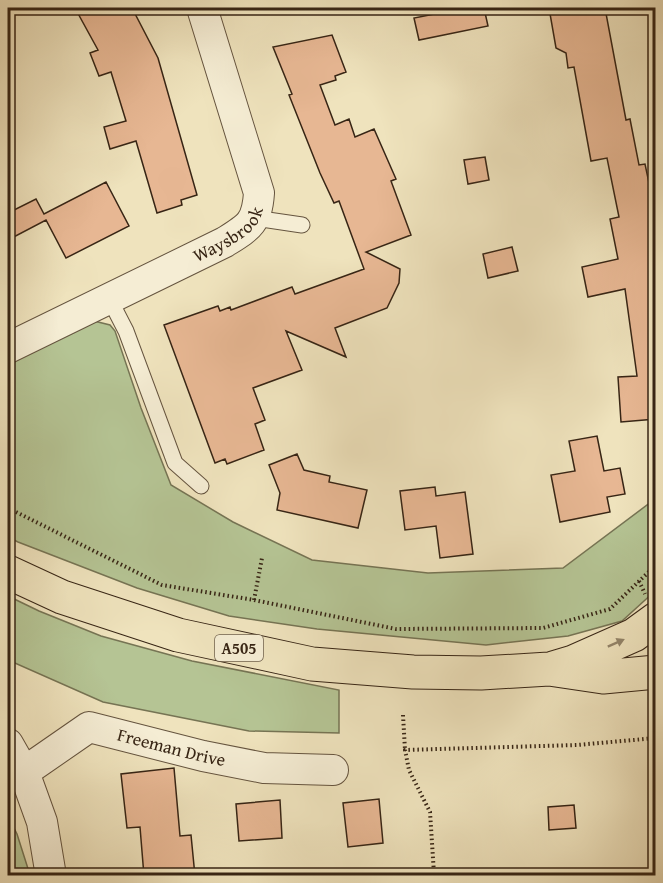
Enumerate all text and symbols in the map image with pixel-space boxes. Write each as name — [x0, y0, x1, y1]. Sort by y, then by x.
street label: Waysbrook — [188, 202, 270, 269]
road number: A505 — [215, 635, 263, 661]
one-way arrow — [607, 638, 625, 647]
street label: Freeman Drive — [115, 721, 228, 773]

